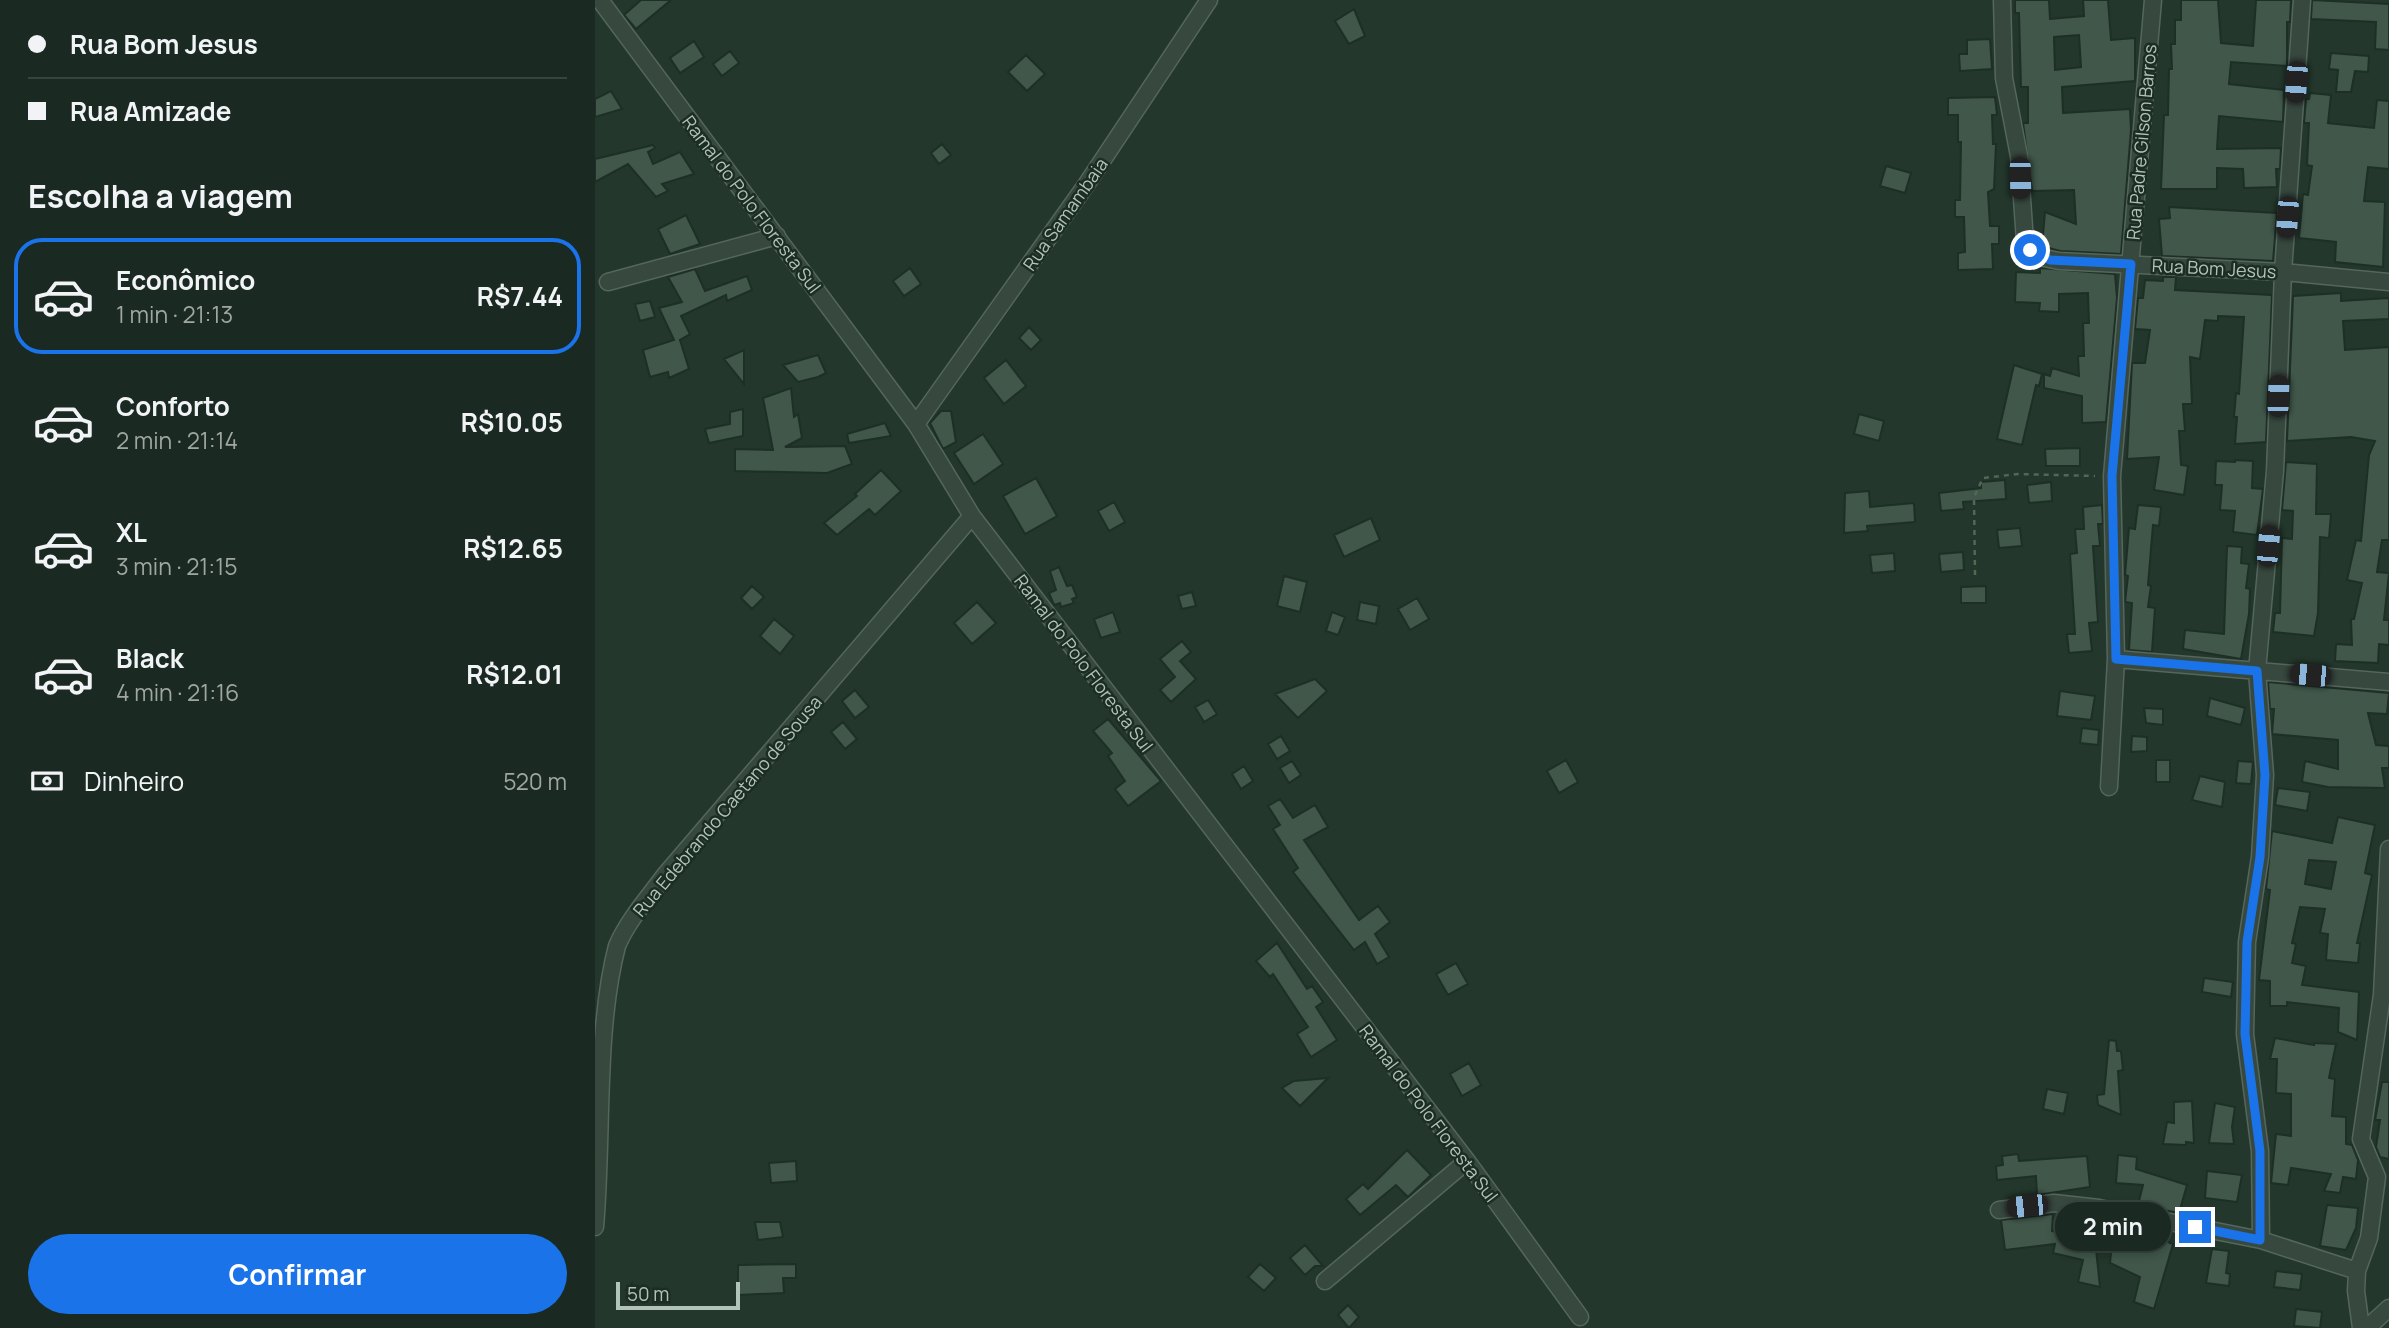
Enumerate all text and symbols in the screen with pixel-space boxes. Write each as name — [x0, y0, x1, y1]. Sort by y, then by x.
text: Rua Bom Jesus — [70, 26, 258, 62]
street label: Rua Padre Gilson Barros — [2120, 43, 2162, 241]
car — [2285, 60, 2308, 104]
text: Rua Amizade — [70, 93, 231, 129]
street label: Ramal do Polo Floresta Sul — [677, 110, 827, 298]
street label: Rua Samambaia — [1017, 153, 1113, 275]
car — [2010, 157, 2031, 199]
text: Escolha a viagem — [28, 174, 293, 218]
car — [2276, 195, 2299, 239]
route start — [2014, 234, 2046, 266]
street label: Rua Bom Jesus — [2151, 253, 2277, 283]
text: Econômico — [116, 262, 255, 298]
icon: car — [32, 265, 95, 328]
text: R$7.44 — [477, 278, 563, 314]
text: 1 min · 21:13 — [116, 298, 233, 330]
car — [2267, 375, 2290, 417]
text: Conforto — [116, 388, 230, 424]
icon: car — [32, 391, 95, 454]
text: R$10.05 — [461, 404, 563, 440]
text: 2 min · 21:14 — [116, 424, 238, 456]
text: XL — [116, 514, 147, 550]
icon: car — [32, 517, 95, 580]
car — [2256, 524, 2281, 568]
text: R$12.65 — [463, 530, 563, 566]
text: 3 min · 21:15 — [116, 550, 237, 582]
street label: Ramal do Polo Floresta Sul — [1009, 569, 1159, 757]
text: Black — [116, 640, 184, 676]
icon: car — [32, 643, 95, 706]
text: R$12.01 — [466, 656, 563, 692]
car — [2289, 663, 2332, 687]
text: 4 min · 21:16 — [116, 676, 239, 708]
street label: Rua Edebrando Caetano de Sousa — [627, 690, 827, 922]
icon: cash — [28, 762, 66, 800]
text: Dinheiro — [84, 763, 184, 799]
text: 520 m — [503, 765, 567, 797]
street label: Ramal do Polo Floresta Sul — [1354, 1019, 1504, 1207]
car — [2006, 1193, 2049, 1219]
callout: 2 min — [2055, 1202, 2171, 1252]
text: 2 min — [2083, 1210, 2143, 1242]
route end — [2179, 1211, 2211, 1243]
button: Confirmar — [28, 1234, 567, 1314]
scale bar — [616, 1279, 740, 1311]
text: 50 m — [627, 1281, 669, 1307]

